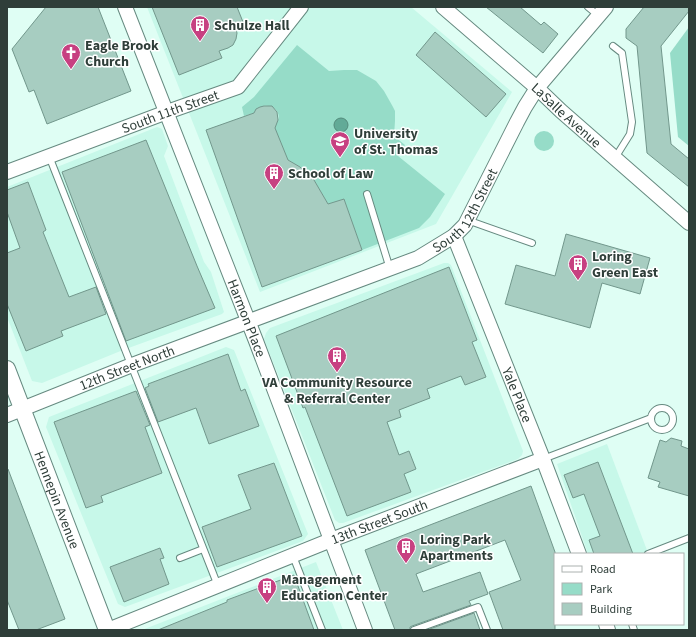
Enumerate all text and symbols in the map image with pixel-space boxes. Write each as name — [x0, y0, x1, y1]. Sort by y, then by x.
building icon: Schulze Hall — [189, 14, 211, 42]
place label: Schulze Hall — [214, 16, 289, 36]
place label: Eagle Brook Church — [85, 36, 159, 72]
church icon: Eagle Brook Church — [60, 42, 82, 70]
street label: LaSalle Avenue — [527, 78, 605, 153]
street label: South 11th Street — [119, 85, 222, 139]
place label: University of St. Thomas — [354, 124, 438, 160]
school or university icon: University of St. Thomas — [329, 130, 351, 158]
building icon: School of Law — [263, 162, 285, 190]
place label: School of Law — [288, 164, 374, 184]
street label: South 12th Street — [429, 165, 503, 258]
place label: Loring Green East — [592, 247, 659, 283]
building icon: Loring Green East — [567, 253, 589, 281]
street label: Harmon Place — [222, 276, 270, 360]
street label: 12th Street North — [77, 341, 178, 396]
building icon: VA Community Resource & Referral Center — [326, 345, 348, 373]
street label: Yale Place — [496, 364, 536, 426]
place label: VA Community Resource & Referral Center — [261, 373, 412, 409]
street label: Hennepin Avenue — [28, 448, 84, 552]
street label: 13th Street South — [328, 495, 431, 550]
place label: Loring Park Apartments — [419, 530, 493, 566]
building icon: Loring Park Apartments — [395, 536, 417, 564]
legend — [554, 553, 684, 625]
text: Road — [590, 561, 616, 578]
place label: Management Education Center — [281, 570, 388, 606]
building icon: Management Education Center — [256, 576, 278, 604]
text: Park — [590, 581, 612, 598]
text: Building — [590, 601, 632, 618]

